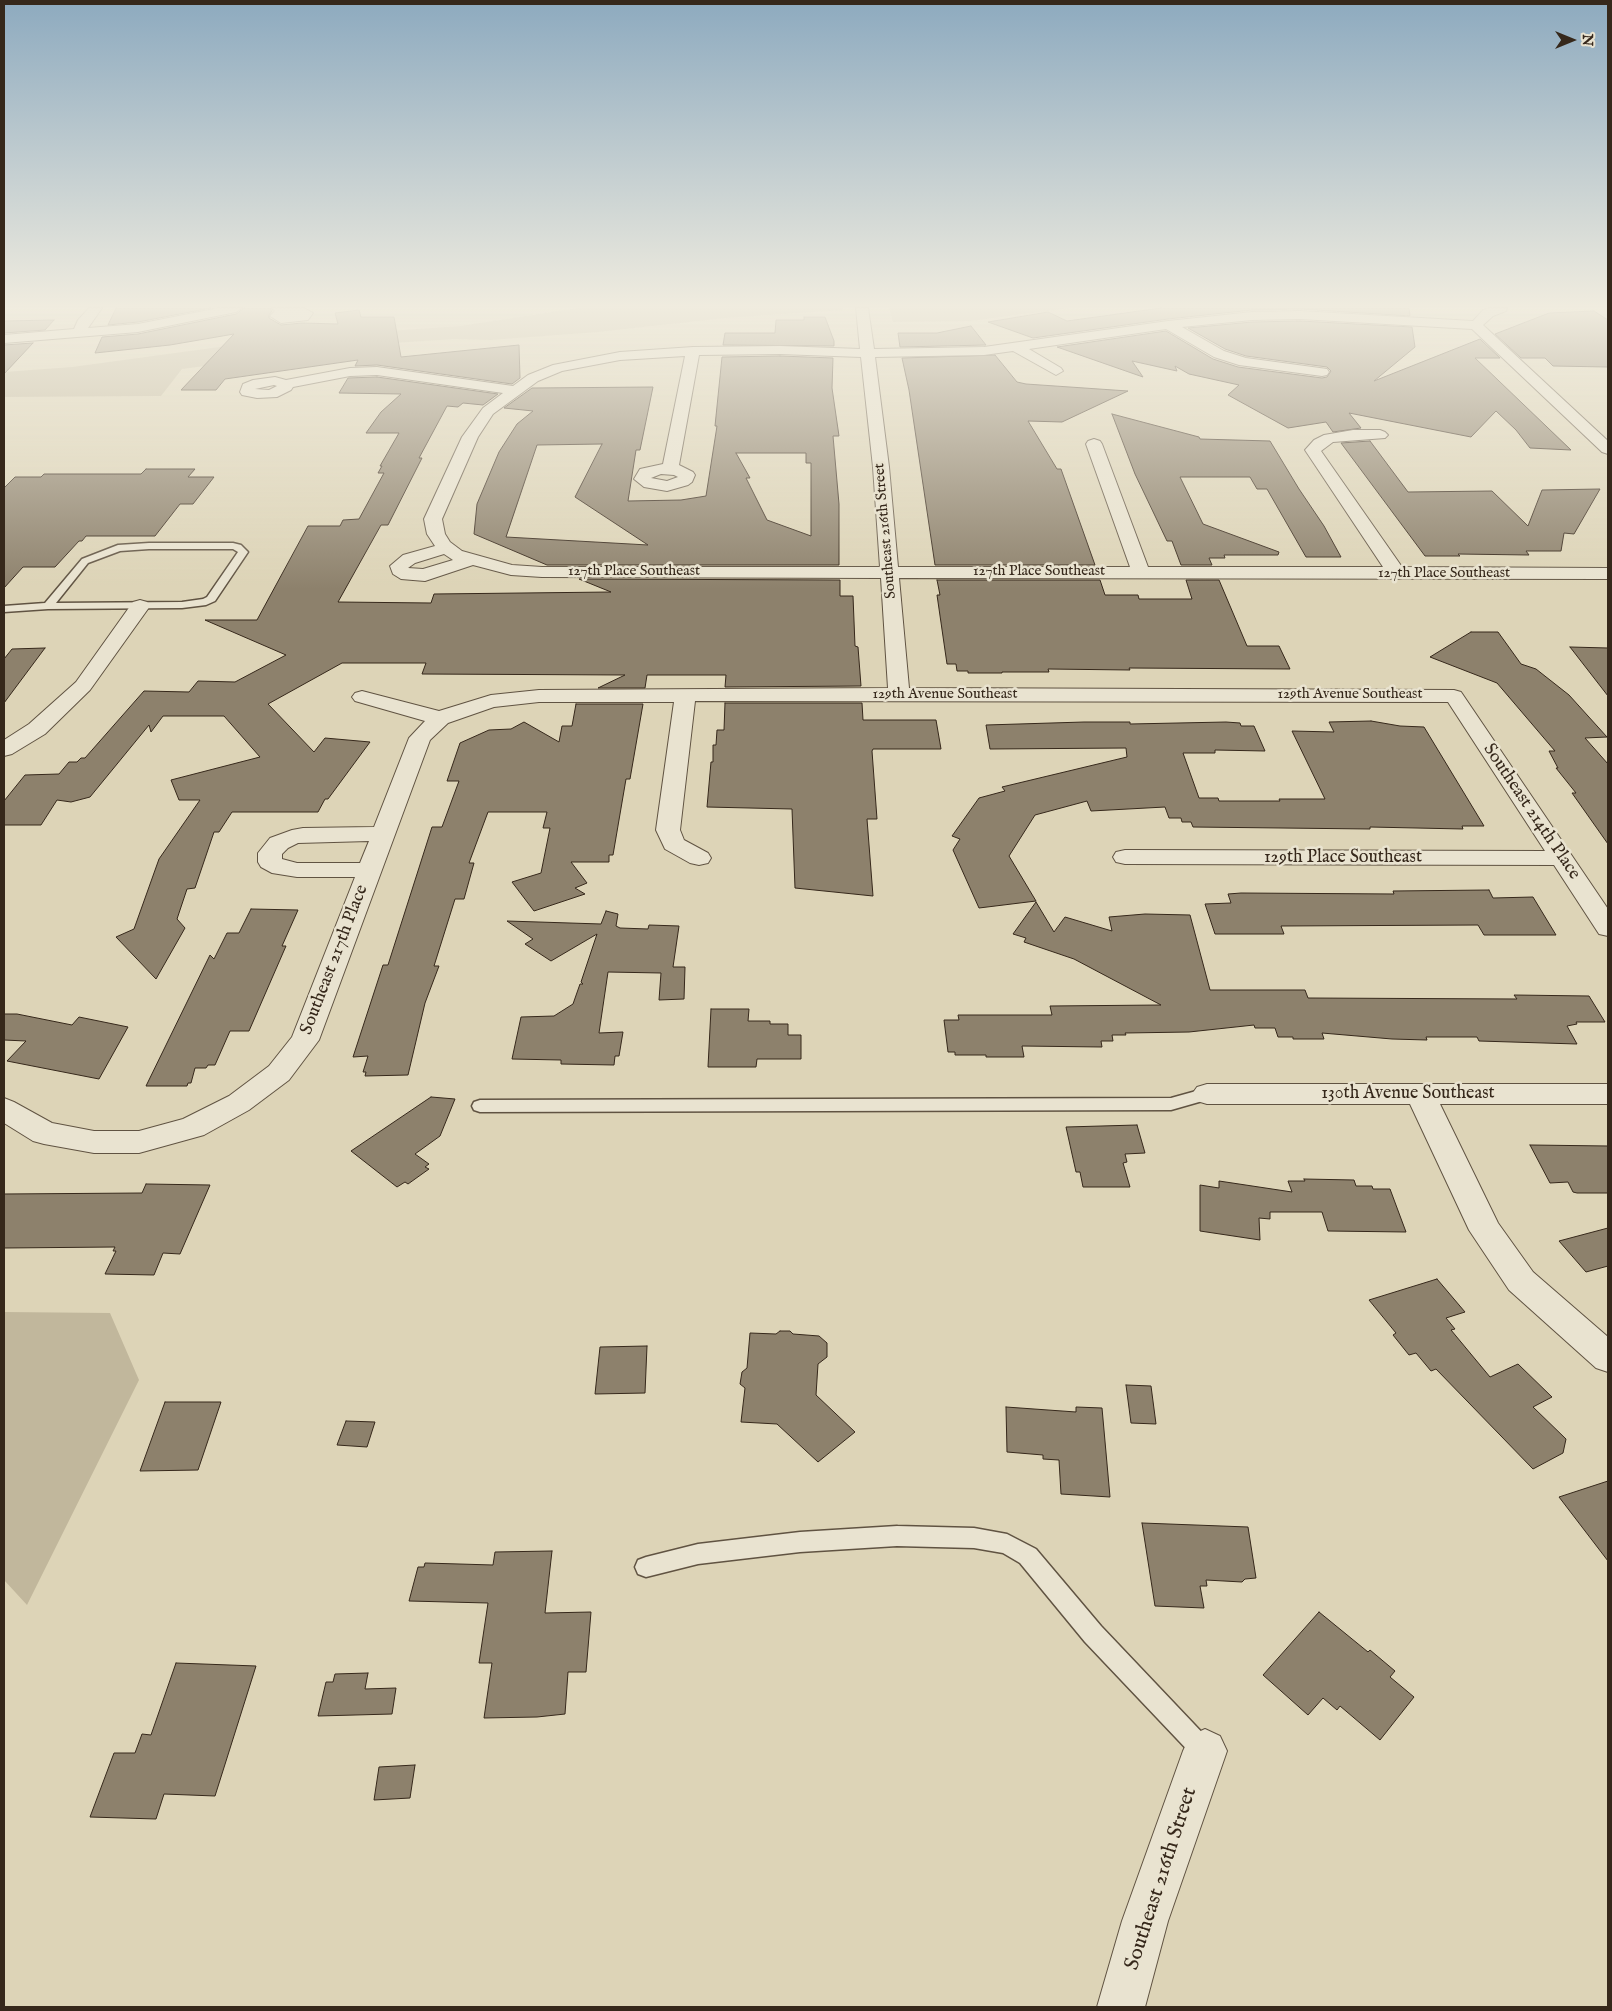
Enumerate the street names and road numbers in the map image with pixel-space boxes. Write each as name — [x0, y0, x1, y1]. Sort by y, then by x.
street label: Southeast 216th Street — [871, 462, 901, 600]
street label: 127th Place Southeast — [568, 563, 700, 581]
street label: 127th Place Southeast — [973, 563, 1105, 581]
street label: 127th Place Southeast — [1378, 565, 1510, 583]
street label: 129th Avenue Southeast — [872, 686, 1018, 704]
street label: 129th Avenue Southeast — [1277, 686, 1423, 704]
street label: Southeast 214th Place — [1478, 740, 1584, 884]
street label: 129th Place Southeast — [1264, 847, 1422, 869]
street label: Southeast 217th Place — [296, 882, 374, 1038]
street label: 130th Avenue Southeast — [1321, 1083, 1495, 1105]
street label: Southeast 216th Street — [1121, 1784, 1203, 1974]

